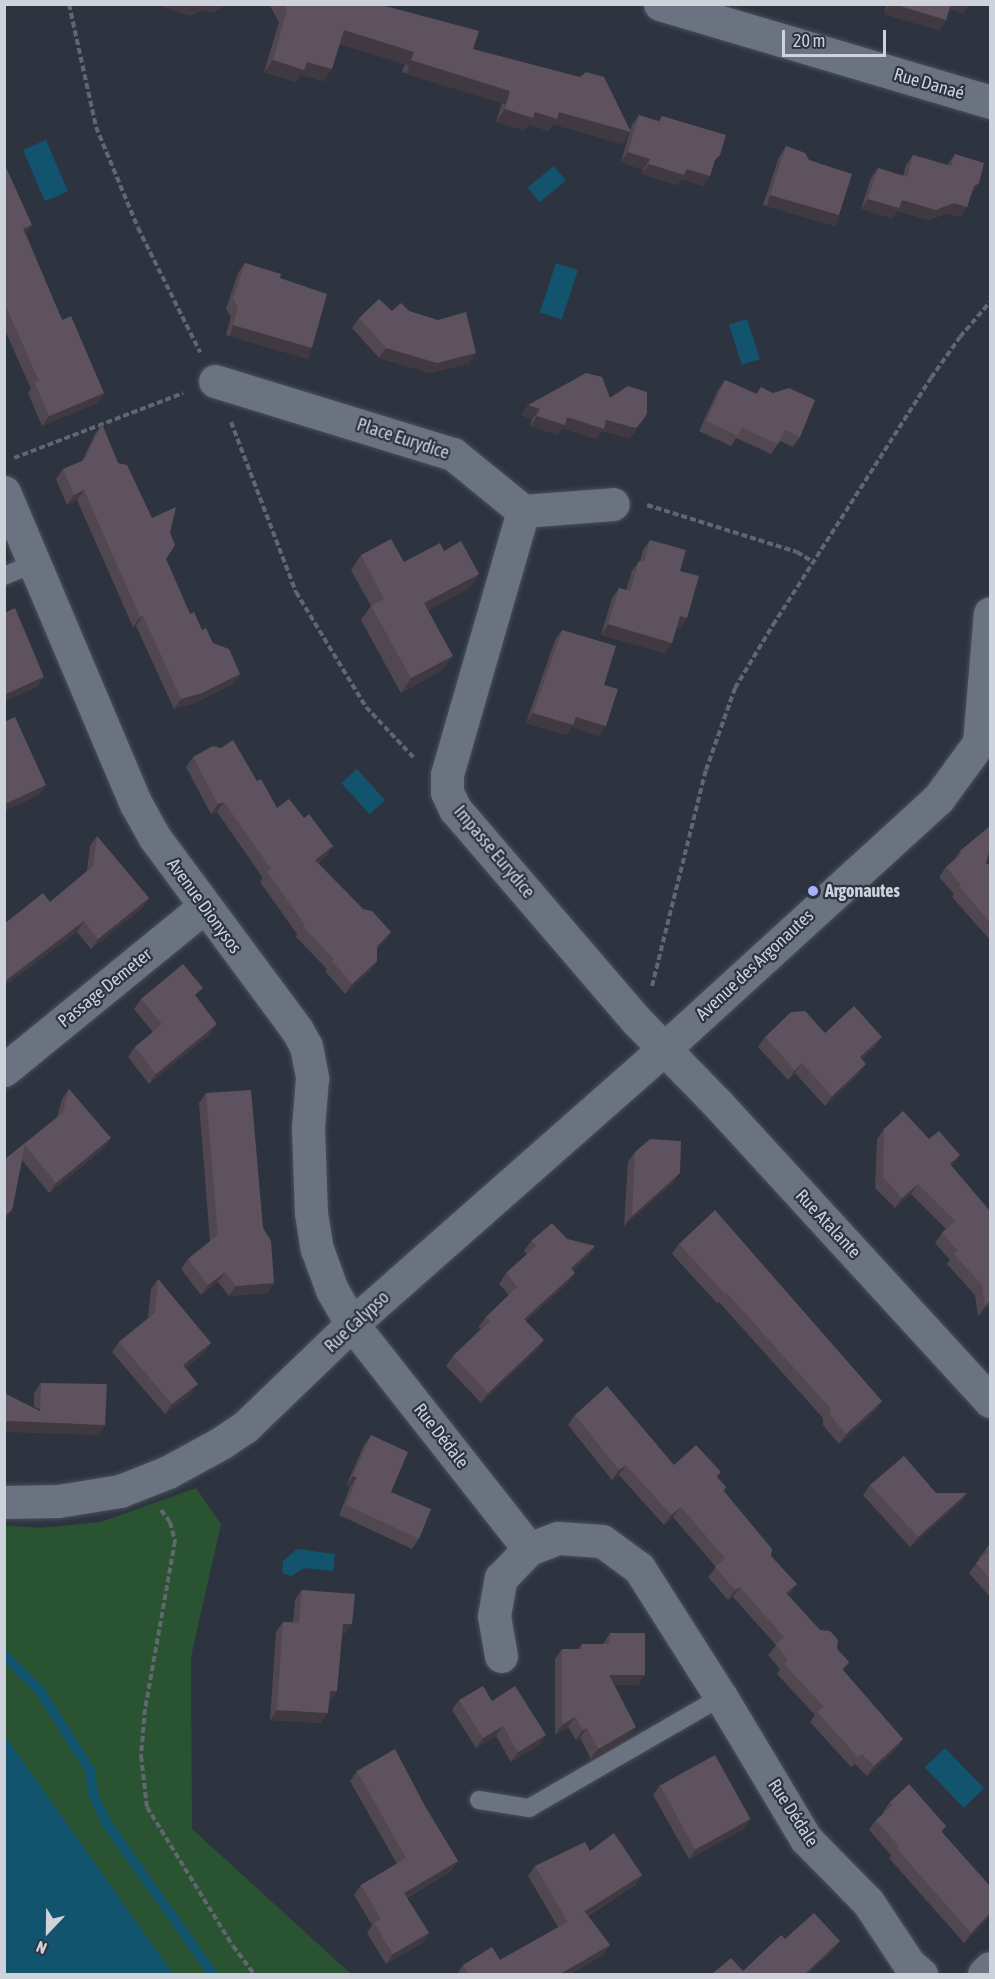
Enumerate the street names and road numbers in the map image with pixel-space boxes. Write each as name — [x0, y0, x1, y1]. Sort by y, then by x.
street label: Rue Danaé — [891, 64, 967, 104]
street label: Place Eurydice — [354, 414, 452, 464]
street label: Impasse Eurydice — [449, 801, 539, 903]
street label: Avenue Dionysos — [162, 854, 246, 958]
street label: Avenue des Argonautes — [692, 905, 818, 1025]
street label: Passage Demeter — [54, 944, 156, 1032]
street label: Rue Atalante — [791, 1185, 865, 1263]
street label: Rue Calypso — [320, 1287, 394, 1357]
street label: Rue Dédale — [409, 1399, 473, 1473]
street label: Rue Dédale — [763, 1775, 823, 1851]

